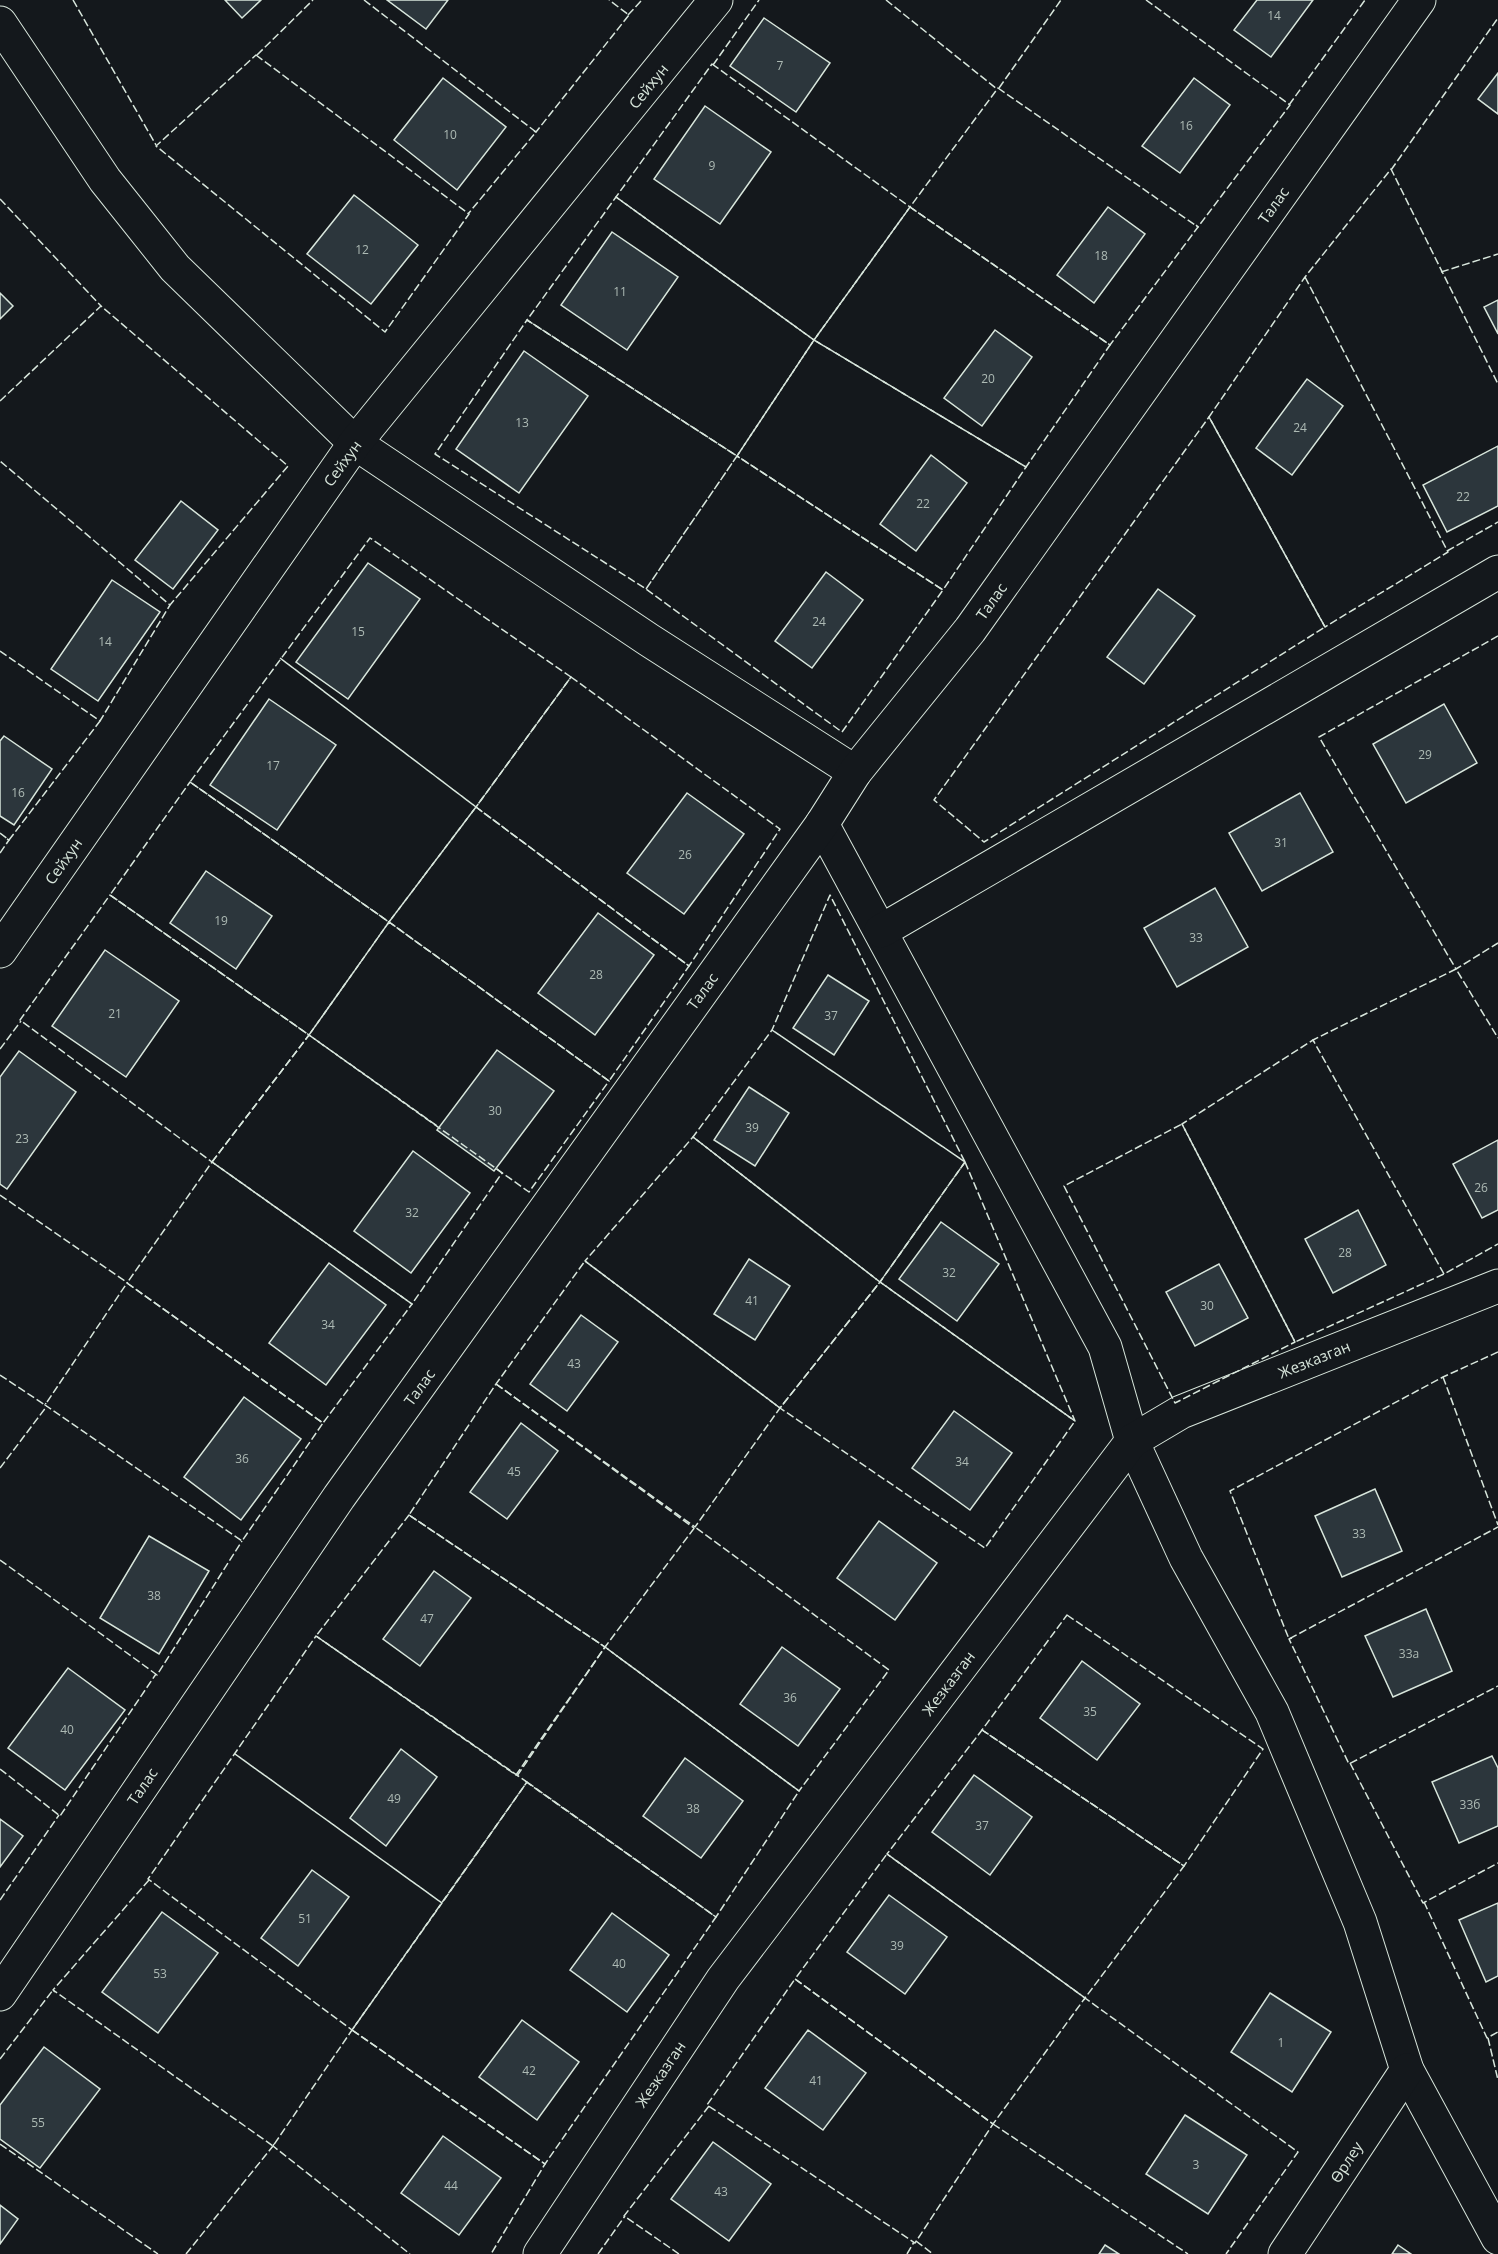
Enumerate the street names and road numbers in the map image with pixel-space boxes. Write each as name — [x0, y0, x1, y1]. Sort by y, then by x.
street label: Сейхун — [624, 59, 672, 113]
street label: Талас — [1253, 183, 1293, 227]
street label: Сейхун — [319, 436, 365, 490]
street label: Талас — [971, 579, 1011, 623]
street label: Сейхун — [40, 834, 86, 888]
street label: Талас — [682, 969, 722, 1013]
street label: Жезказган — [1275, 1336, 1353, 1382]
street label: Талас — [399, 1365, 439, 1409]
street label: Жезказган — [917, 1647, 979, 1719]
street label: Талас — [122, 1764, 162, 1808]
street label: Жезказган — [630, 2037, 690, 2111]
street label: Өрлеу — [1325, 2137, 1367, 2186]

